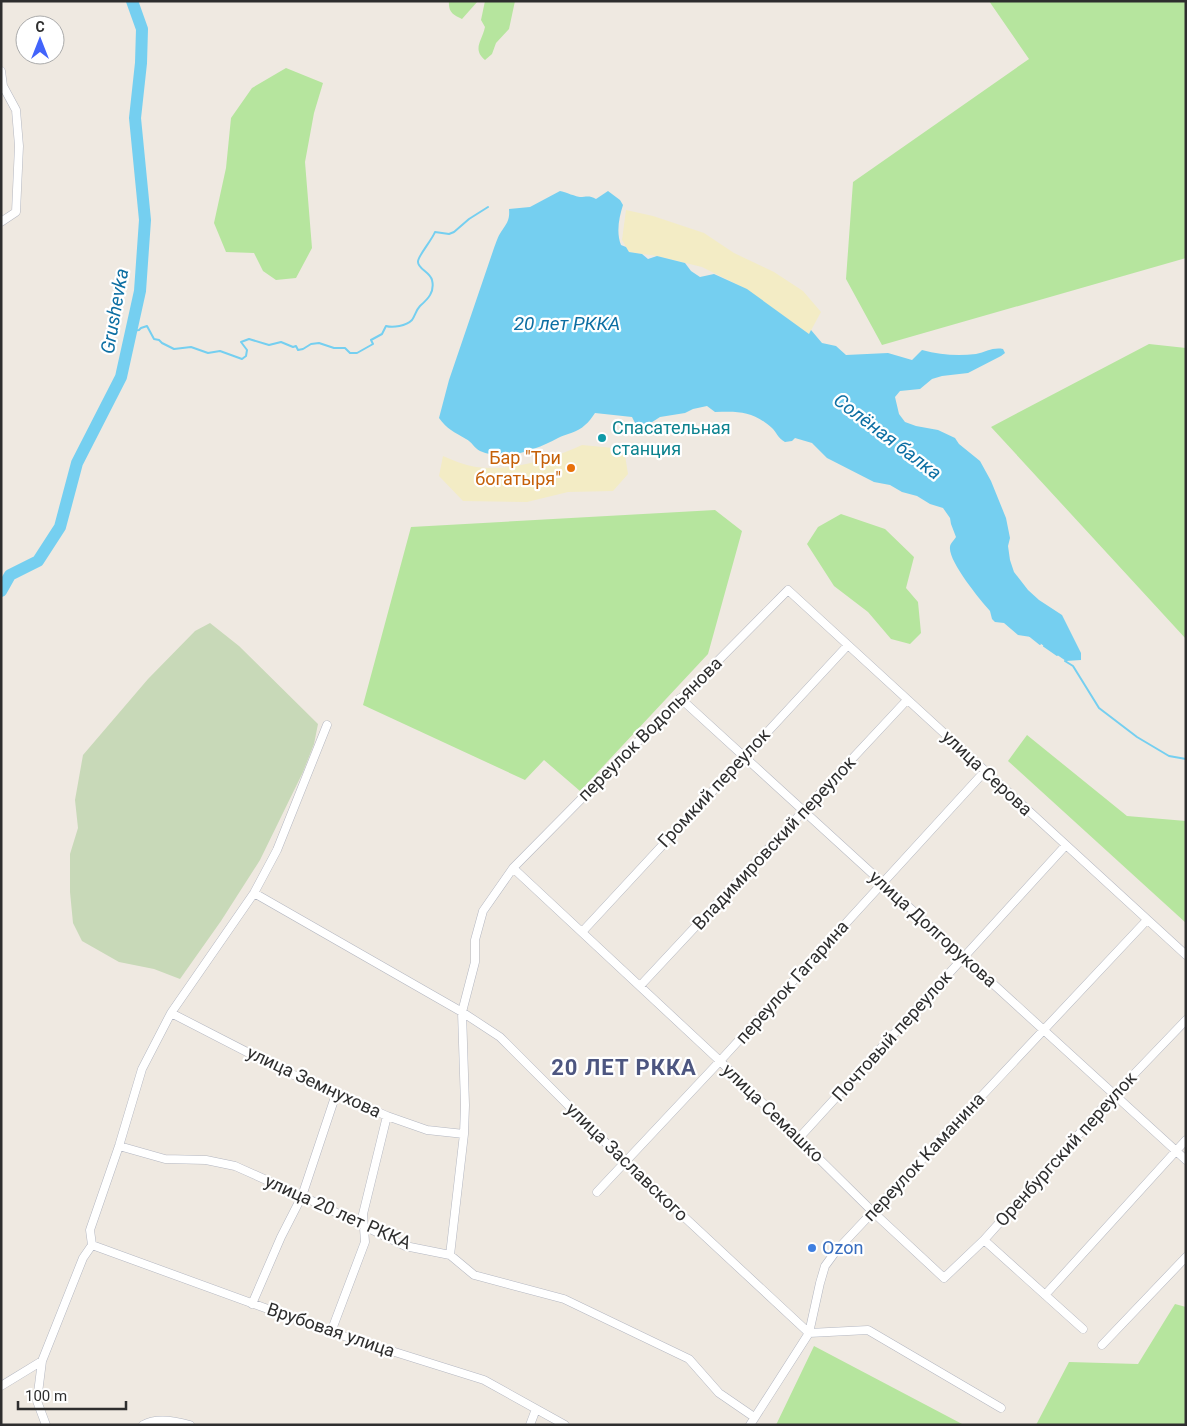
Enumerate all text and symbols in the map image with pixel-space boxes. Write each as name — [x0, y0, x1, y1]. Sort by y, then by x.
north arrow — [15, 15, 65, 65]
text: С — [35, 19, 45, 35]
water label: Grushevka — [96, 266, 133, 356]
water label: 20 лет РККА — [514, 312, 620, 335]
water label: Солёная балка — [829, 388, 946, 484]
place label: Спасательная станция — [612, 417, 731, 459]
marker: Спасательная станция — [596, 432, 608, 444]
place label: Бар "Три богатыря" — [475, 447, 561, 489]
marker: Бар "Три богатыря" — [565, 462, 577, 474]
street label: переулок Водопьянова — [573, 652, 726, 805]
street label: Громкий переулок — [653, 724, 774, 851]
street label: улица Серова — [938, 726, 1037, 820]
street label: Владимировский переулок — [688, 751, 860, 934]
street label: улица Долгорукова — [865, 866, 1001, 991]
street label: переулок Гагарина — [731, 916, 852, 1048]
street label: Почтовый переулок — [827, 966, 956, 1105]
street label: улица Земнухова — [244, 1041, 385, 1122]
district label: 20 ЛЕТ РККА — [551, 1055, 697, 1080]
street label: улица Семашко — [718, 1059, 828, 1166]
street label: Оренбургский переулок — [991, 1067, 1141, 1230]
street label: переулок Каманина — [859, 1088, 989, 1225]
street label: улица Заславского — [562, 1098, 693, 1225]
street label: улица 20 лет РККА — [262, 1170, 415, 1253]
place label: Ozon — [822, 1237, 863, 1258]
marker: Ozon — [806, 1242, 818, 1254]
street label: Врубовая улица — [264, 1298, 398, 1361]
scale bar — [18, 1378, 125, 1410]
text: 100 m — [25, 1387, 67, 1405]

